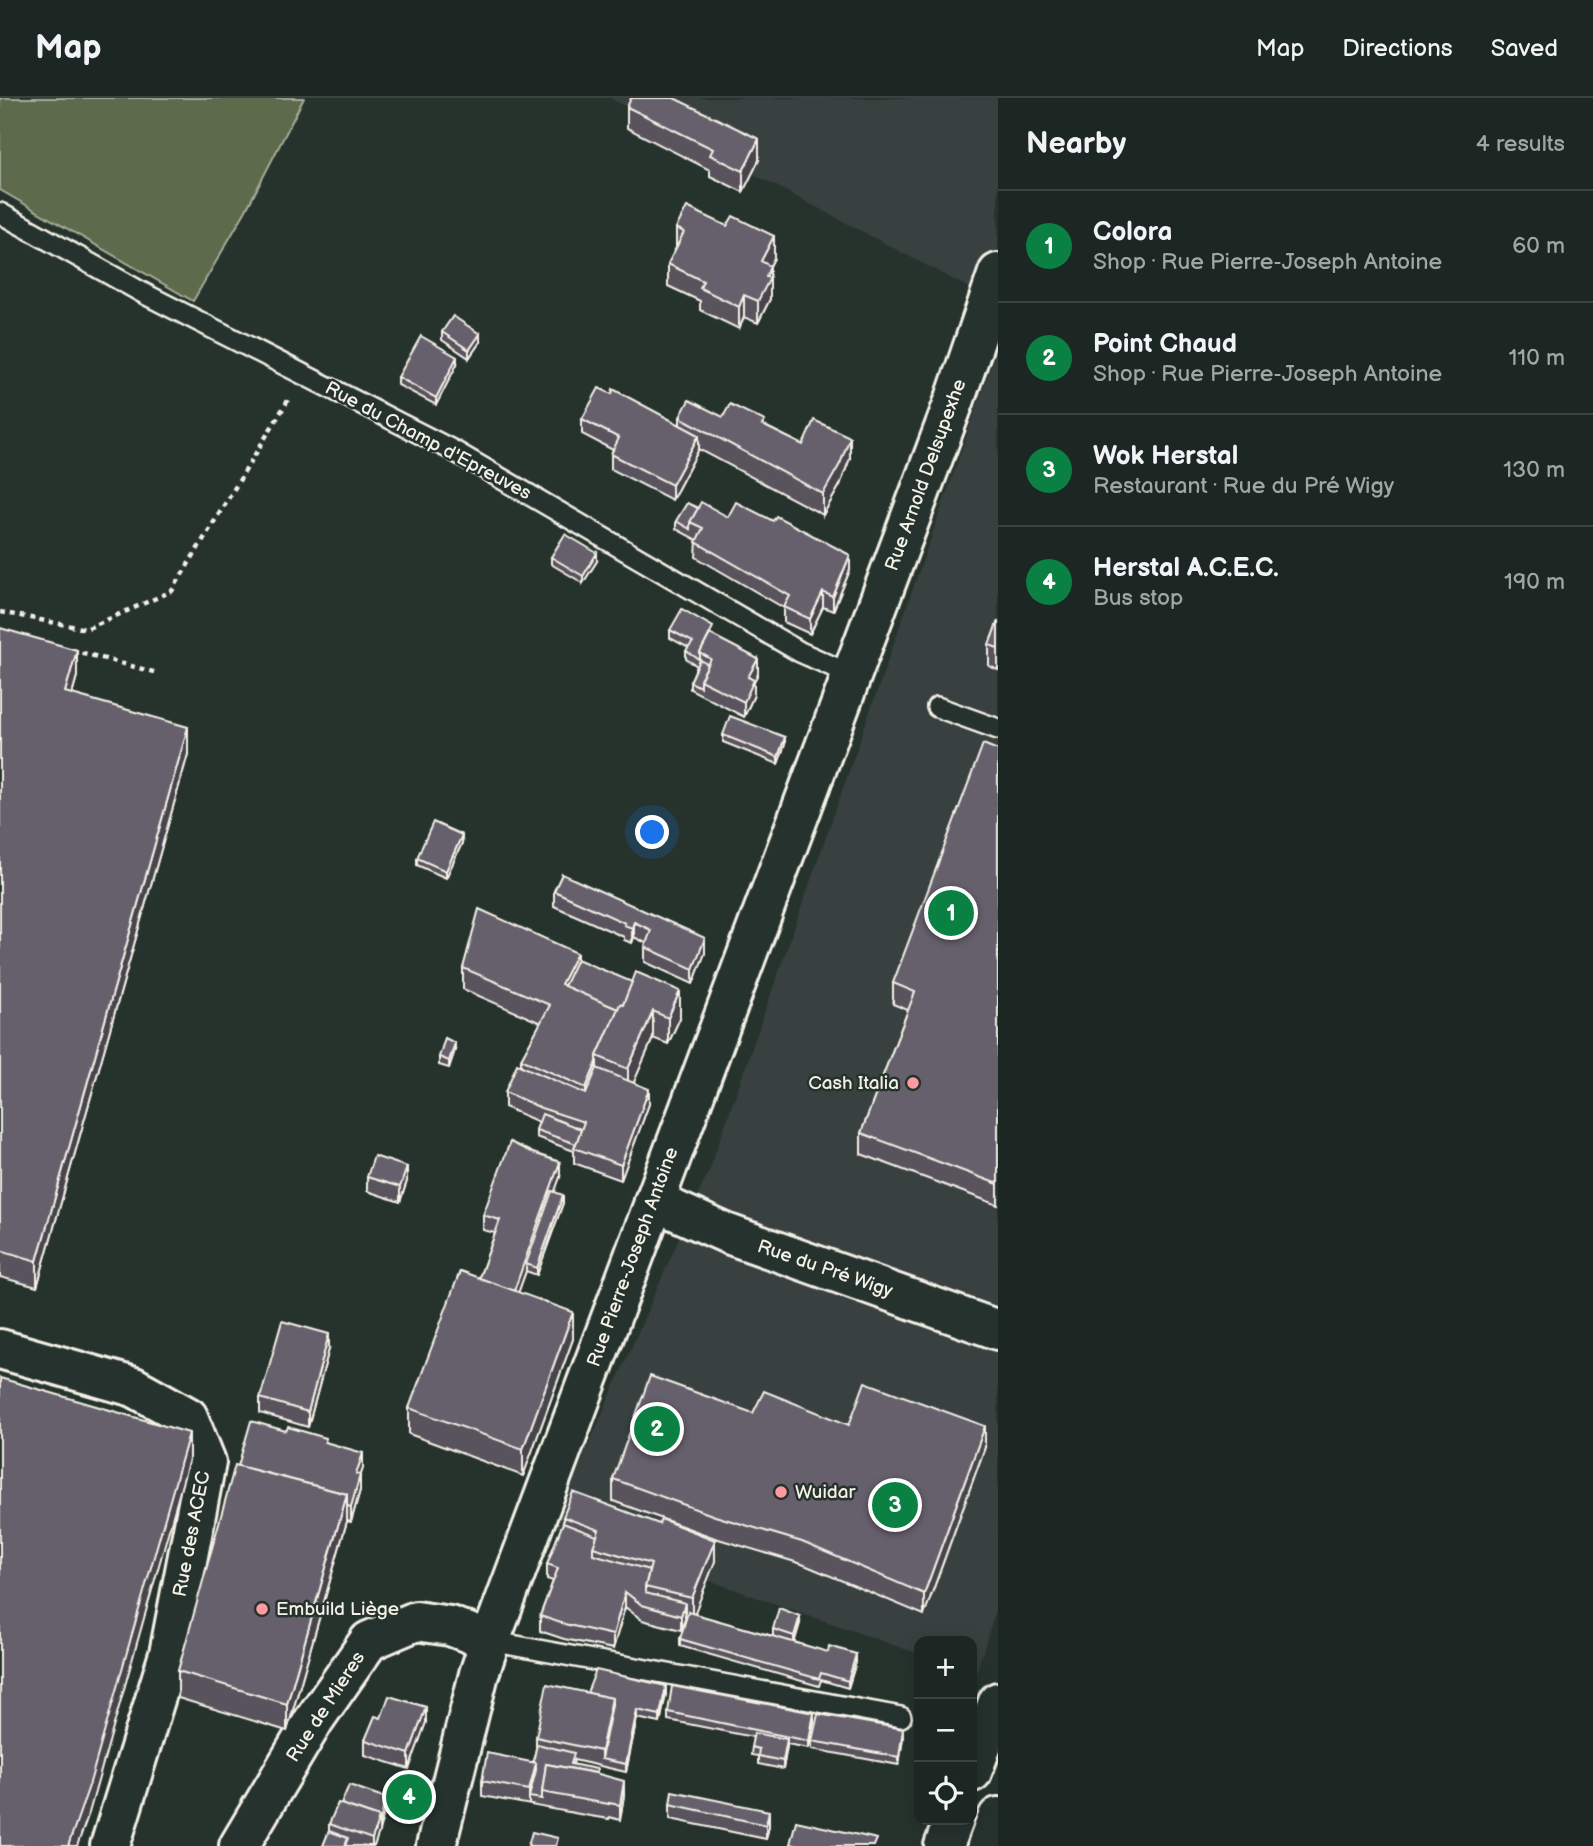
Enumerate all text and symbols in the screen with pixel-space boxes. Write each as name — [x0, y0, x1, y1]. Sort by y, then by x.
text: Map — [35, 28, 101, 68]
text: Map — [1256, 34, 1304, 63]
text: Directions — [1342, 34, 1453, 63]
text: Saved — [1491, 34, 1558, 63]
text: Nearby — [1026, 126, 1126, 162]
text: 4 results — [1476, 130, 1565, 158]
text: Colora — [1093, 217, 1172, 248]
text: 1 — [1044, 232, 1054, 260]
text: 60 m — [1512, 232, 1565, 260]
text: Shop · Rue Pierre-Joseph Antoine — [1093, 248, 1442, 276]
text: Point Chaud — [1093, 329, 1237, 360]
text: 2 — [1042, 344, 1056, 372]
text: 110 m — [1508, 344, 1565, 372]
text: Shop · Rue Pierre-Joseph Antoine — [1093, 360, 1442, 388]
street label: Rue Arnold Delsupexhe — [881, 376, 971, 574]
street label: Rue du Champ d'Epreuves — [321, 377, 535, 505]
text: Wok Herstal — [1093, 441, 1238, 472]
text: 3 — [1042, 456, 1056, 484]
text: 130 m — [1503, 456, 1565, 484]
text: Restaurant · Rue du Pré Wigy — [1093, 472, 1394, 500]
text: Herstal A.C.E.C. — [1093, 553, 1279, 584]
text: 4 — [1042, 568, 1056, 596]
text: 190 m — [1504, 568, 1565, 596]
text: Bus stop — [1093, 584, 1183, 612]
your location — [635, 815, 669, 849]
pin: 1 — [928, 887, 974, 939]
place label: Cash Italia — [808, 1072, 899, 1095]
marker: Cash Italia — [905, 1075, 921, 1091]
street label: Rue Pierre-Joseph Antoine — [582, 1144, 684, 1370]
street label: Rue du Pré Wigy — [754, 1235, 896, 1303]
pin: 2 — [634, 1403, 680, 1455]
street label: Rue des ACEC — [169, 1469, 215, 1599]
pin: 3 — [872, 1479, 918, 1531]
place label: Wuidar — [795, 1481, 857, 1504]
marker: Wuidar — [773, 1484, 789, 1500]
place label: Embuild Liège — [276, 1598, 399, 1621]
marker: Embuild Liège — [254, 1601, 270, 1617]
map controls — [914, 1636, 977, 1825]
button: + — [914, 1636, 977, 1699]
street label: Rue de Mieres — [282, 1647, 370, 1767]
button: − — [914, 1699, 977, 1762]
button: locate — [914, 1762, 977, 1825]
pin: 4 — [386, 1771, 432, 1823]

